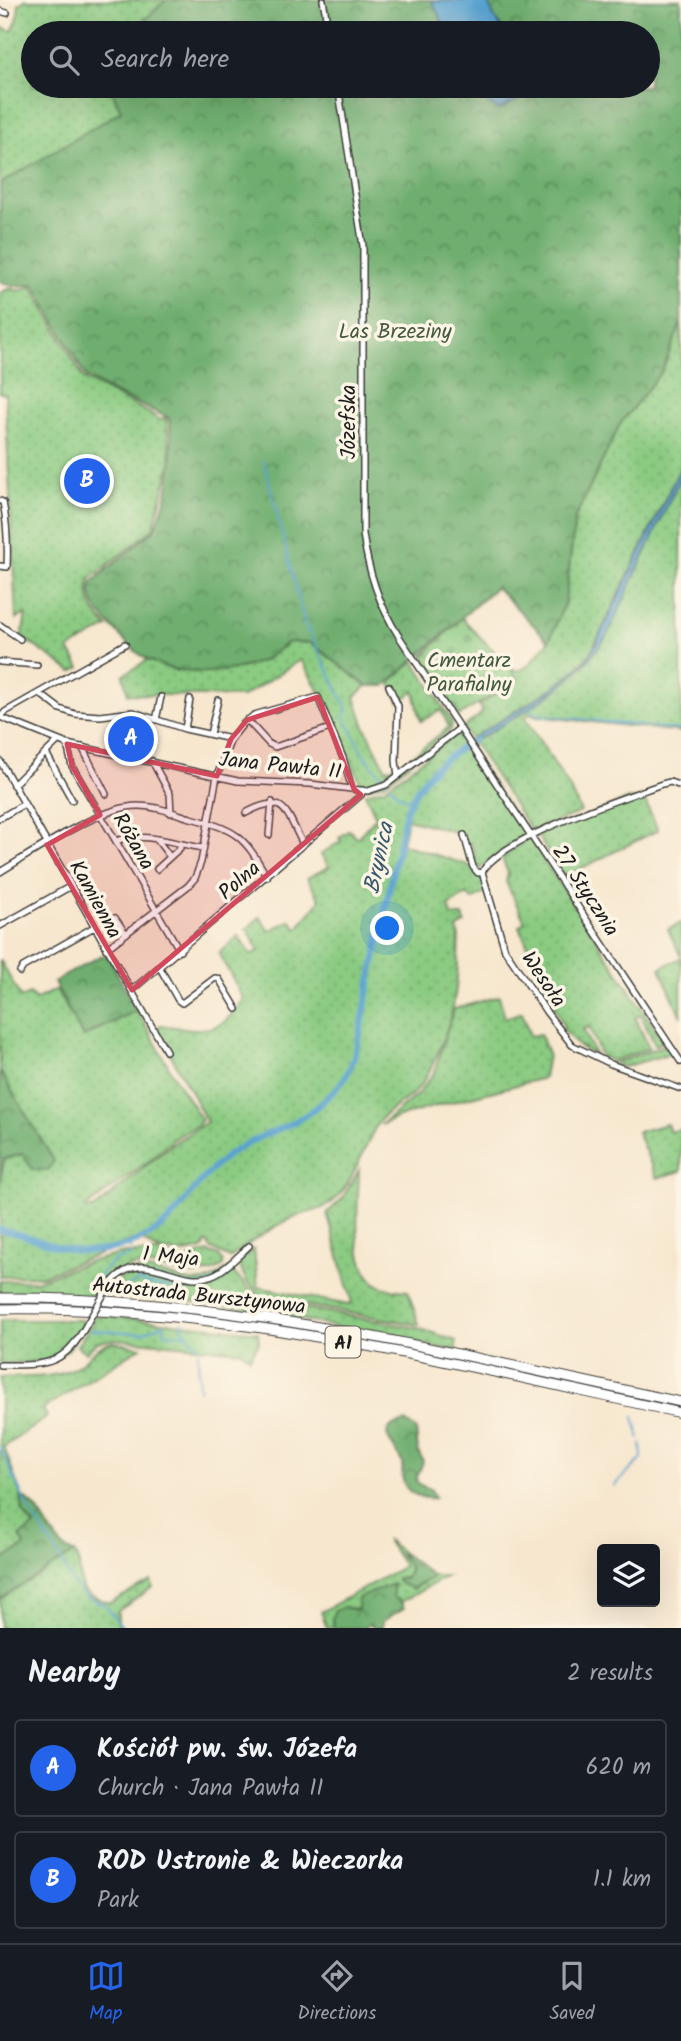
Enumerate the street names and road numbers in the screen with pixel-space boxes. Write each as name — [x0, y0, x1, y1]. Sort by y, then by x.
street label: Józefska — [333, 385, 366, 459]
street label: Jana Pawła II — [217, 744, 343, 789]
street label: Różana — [103, 807, 162, 877]
street label: 27 Stycznia — [543, 838, 627, 943]
street label: Polna — [211, 853, 269, 909]
street label: Kamienna — [59, 854, 130, 945]
street label: Wesoła — [512, 945, 574, 1015]
street label: 1 Maja — [141, 1238, 201, 1277]
street label: Autostrada Bursztynowa — [90, 1269, 307, 1324]
road number: A1 — [326, 1326, 360, 1358]

